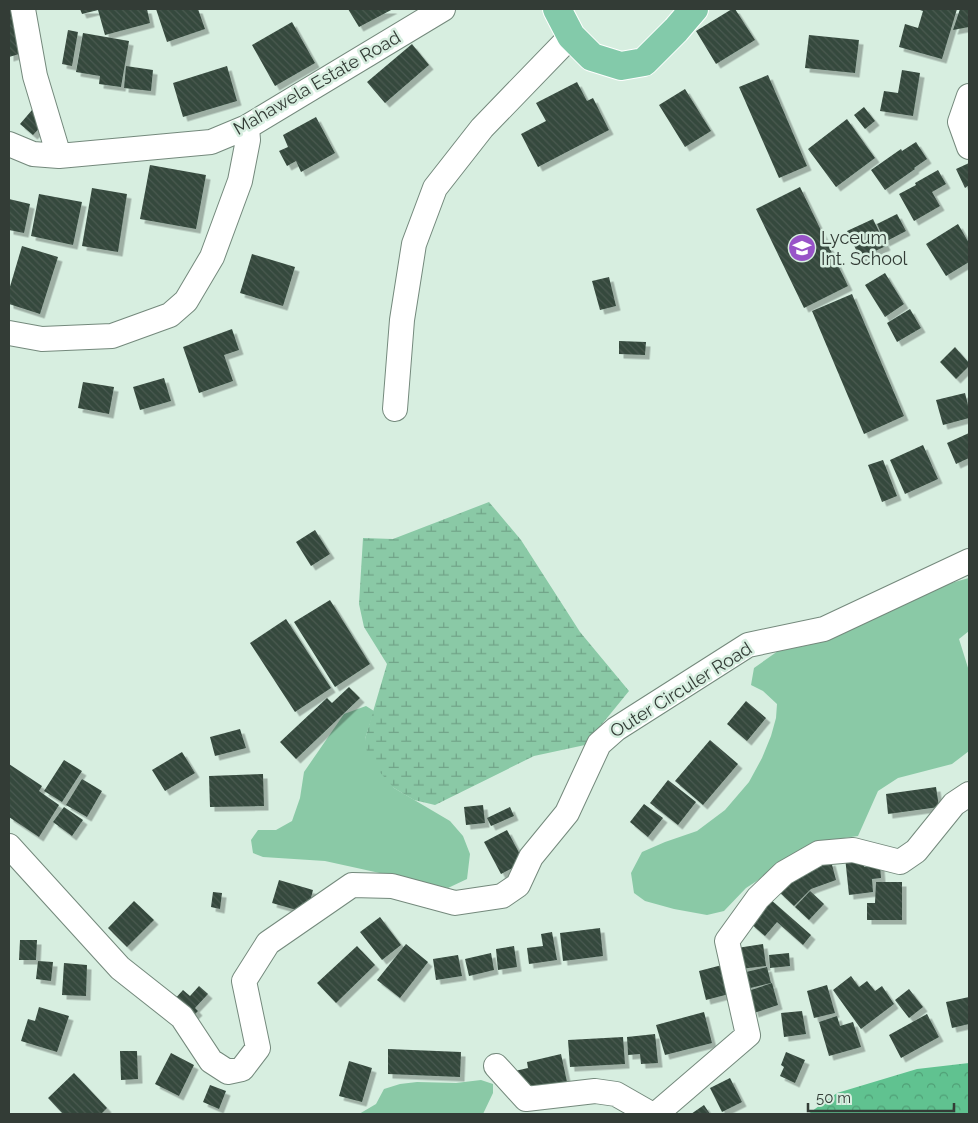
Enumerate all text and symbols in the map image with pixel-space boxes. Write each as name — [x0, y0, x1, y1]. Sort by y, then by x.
street label: Mahawela Estate Road — [230, 26, 404, 139]
place label: Lyceum Int. School — [821, 227, 908, 269]
school or university icon: Lyceum Int. School — [787, 233, 817, 263]
street label: Outer Circuler Road — [606, 637, 755, 742]
scale bar — [808, 1080, 954, 1112]
text: 50 m — [816, 1089, 851, 1107]

